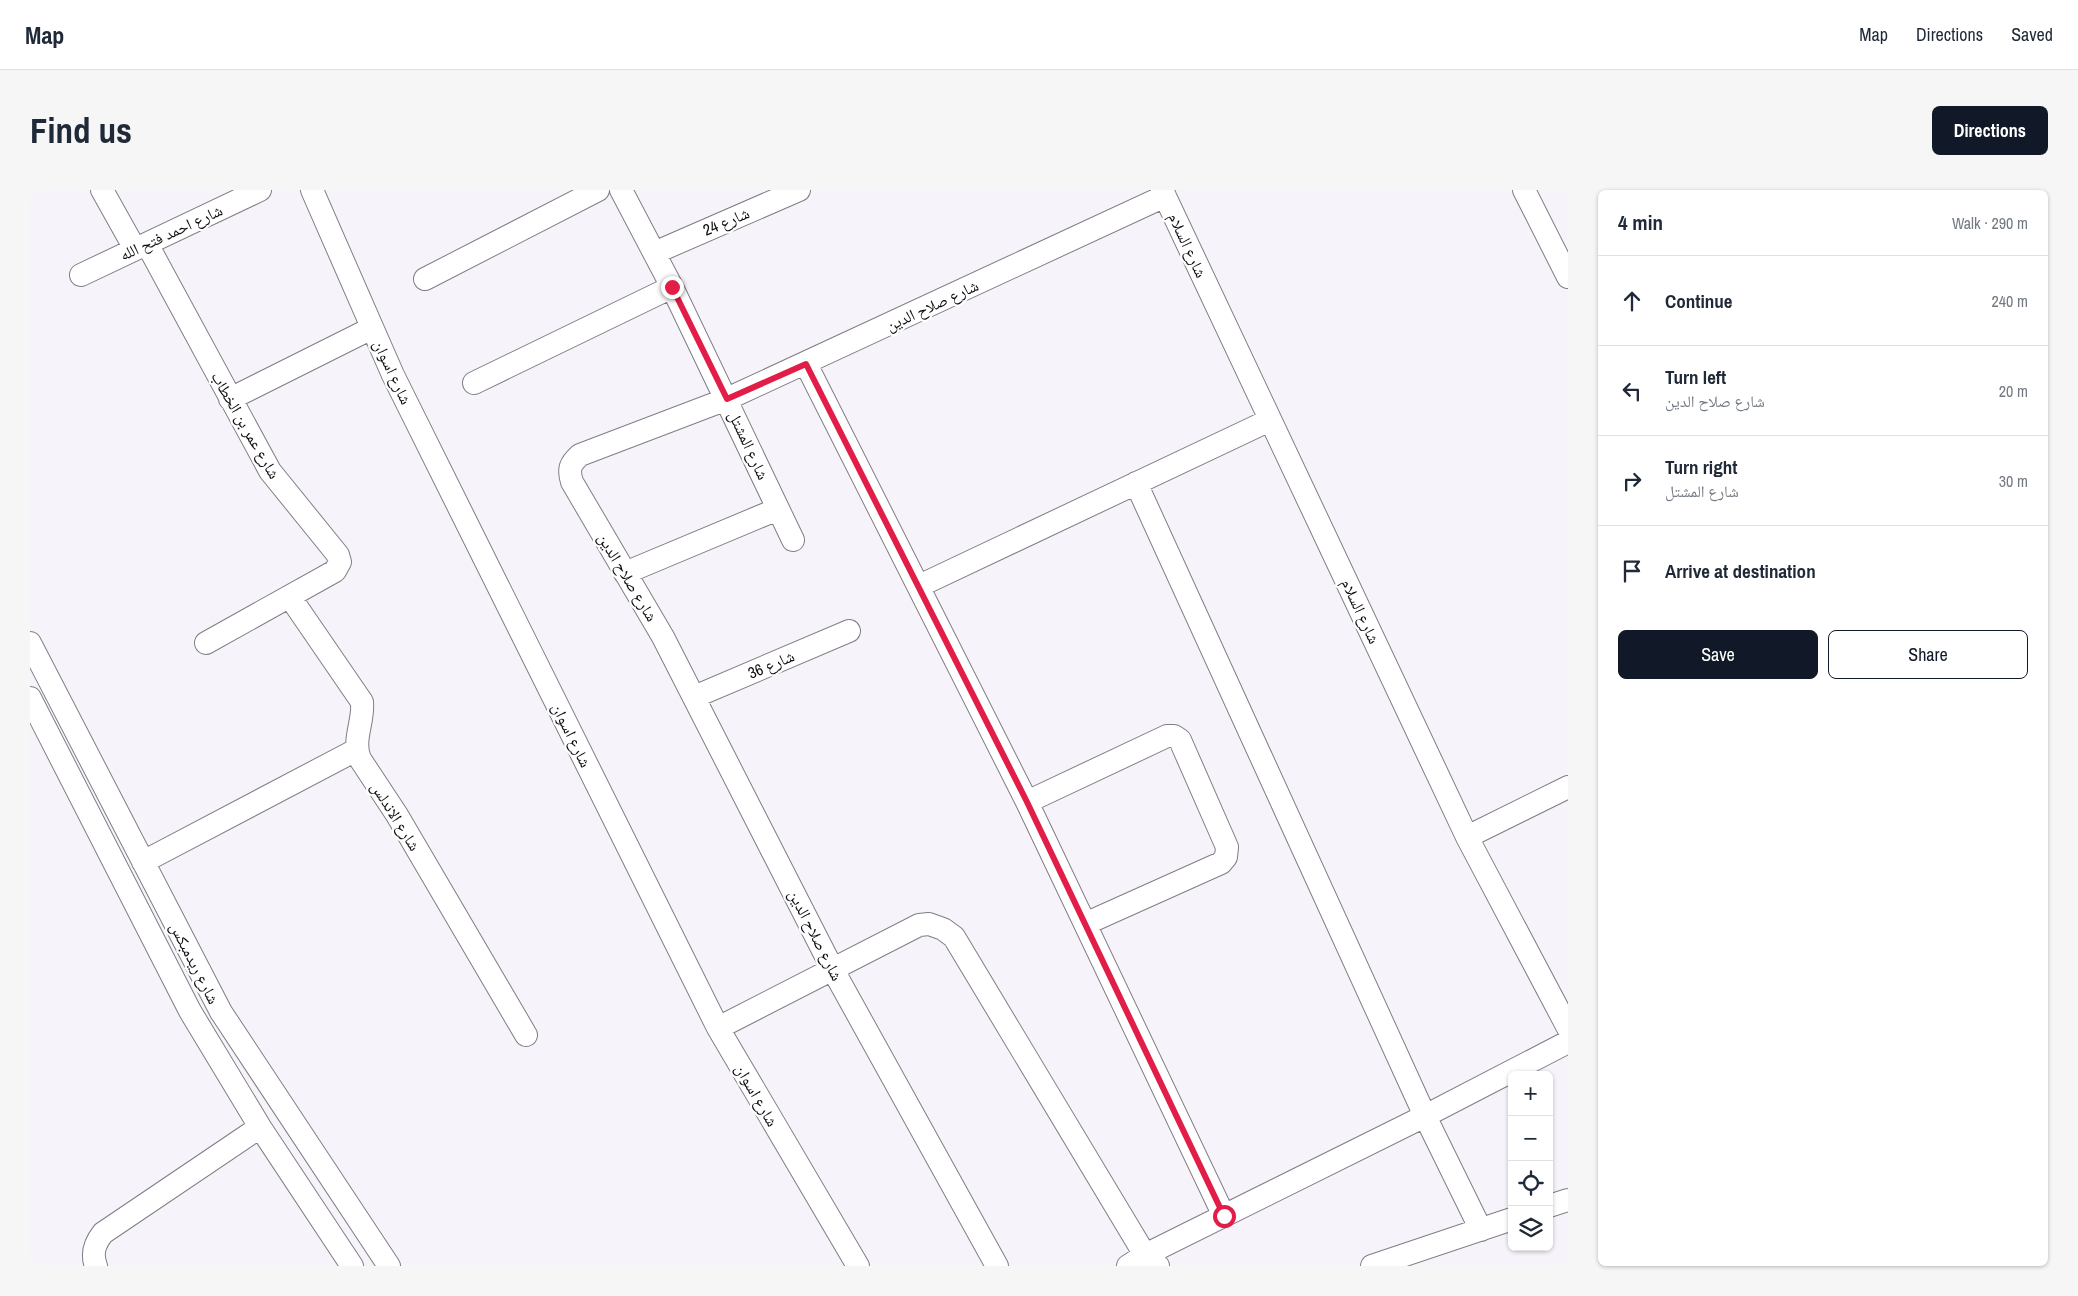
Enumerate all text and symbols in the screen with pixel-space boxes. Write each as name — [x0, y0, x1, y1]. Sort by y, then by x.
text: Map — [25, 19, 64, 51]
text: Map — [1859, 22, 1888, 47]
text: Directions — [1916, 22, 1983, 47]
text: Saved — [2011, 22, 2053, 47]
button: Directions — [1932, 106, 2048, 155]
text: Find us — [30, 107, 132, 154]
street label: شارع احمد فتح الله — [116, 199, 226, 265]
street label: شارع 24 — [699, 201, 753, 241]
text: 4 min — [1618, 208, 1663, 237]
street label: شارع السلام — [1163, 209, 1213, 281]
text: Walk · 290 m — [1952, 212, 2028, 234]
street label: شارع صلاح الدين — [882, 274, 982, 336]
route end — [661, 276, 684, 299]
icon: ahead — [1618, 287, 1646, 315]
text: Continue — [1665, 288, 1733, 314]
text: 240 m — [1992, 290, 2028, 312]
street label: شارع اسوان — [368, 336, 418, 408]
text: Turn left — [1665, 364, 1726, 390]
street label: شارع عمر بن الخطاب — [206, 367, 286, 483]
icon: left — [1618, 377, 1646, 405]
text: 20 m — [1999, 380, 2028, 402]
text: شارع صلاح الدين — [1665, 390, 1765, 412]
street label: شارع المشتل — [723, 407, 775, 483]
text: Turn right — [1665, 454, 1737, 480]
icon: right — [1618, 467, 1646, 495]
text: 30 m — [1999, 470, 2028, 492]
text: شارع المشتل — [1665, 480, 1739, 502]
street label: شارع صلاح الدين — [593, 529, 663, 625]
icon: arrive — [1618, 557, 1646, 585]
text: Arrive at destination — [1665, 558, 1816, 584]
street label: شارع السلام — [1336, 575, 1386, 647]
button: Save — [1618, 630, 1818, 679]
button: Share — [1828, 630, 2028, 679]
street label: شارع 36 — [744, 644, 798, 684]
street label: شارع اسوان — [547, 699, 597, 771]
street label: شارع الاندلس — [366, 777, 426, 855]
street label: شارع صلاح الدين — [784, 886, 848, 984]
street label: شارع ريدمبكس — [165, 918, 225, 1008]
street label: شارع اسوان — [730, 1060, 784, 1130]
map controls — [1508, 1071, 1553, 1251]
button: + — [1508, 1071, 1553, 1116]
button: − — [1508, 1116, 1553, 1161]
button: locate — [1508, 1161, 1553, 1206]
route start — [1213, 1205, 1236, 1228]
button: layers — [1508, 1206, 1553, 1251]

